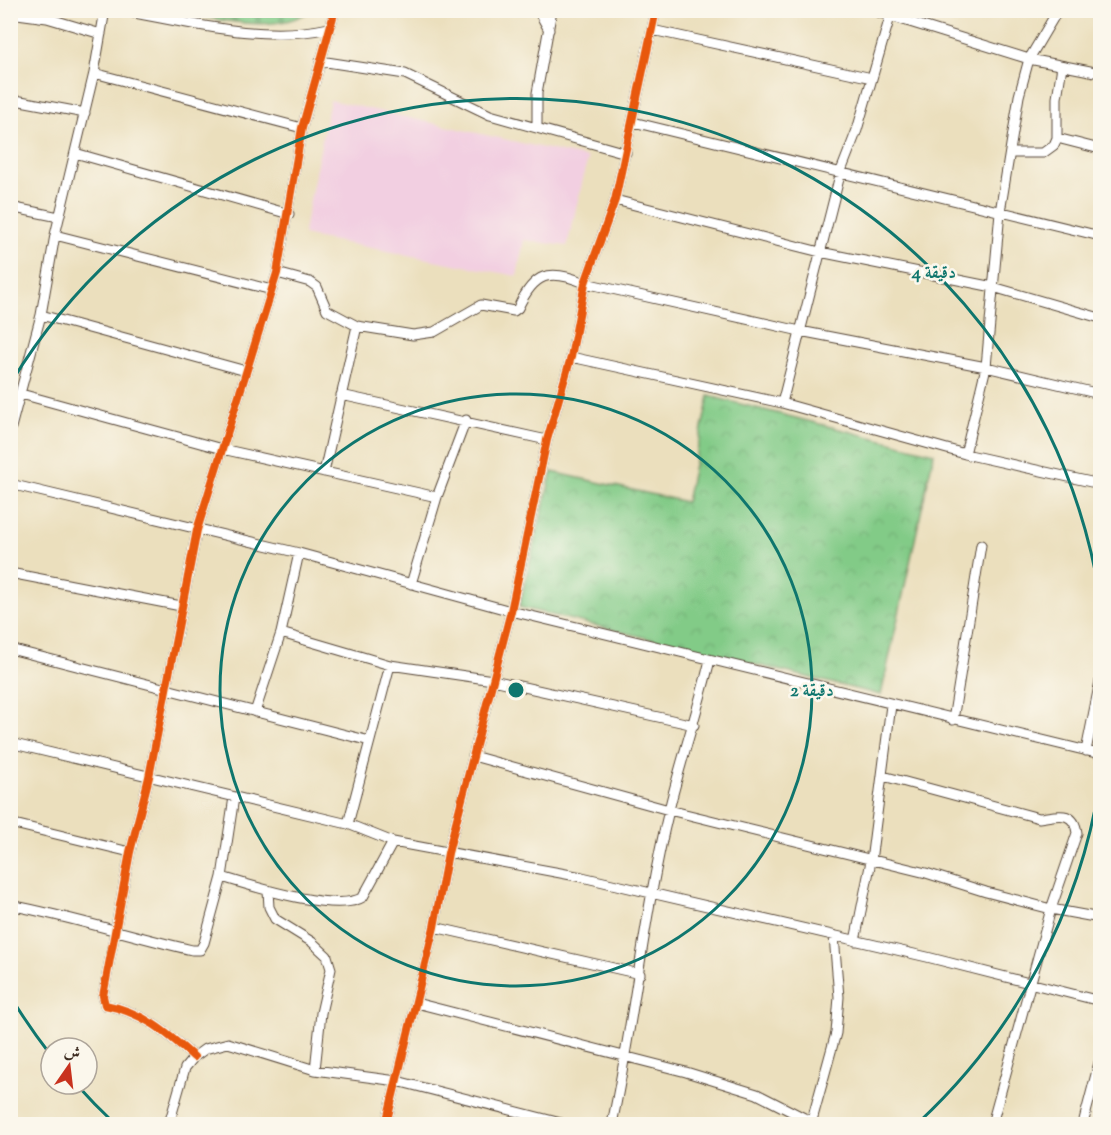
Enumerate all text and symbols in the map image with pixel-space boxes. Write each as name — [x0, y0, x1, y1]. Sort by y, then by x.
text: 4 دقيقة — [911, 261, 956, 287]
text: 2 دقيقة — [790, 679, 834, 705]
centre of rings — [506, 680, 526, 700]
north arrow — [39, 1036, 99, 1096]
text: ش — [62, 1041, 83, 1067]

